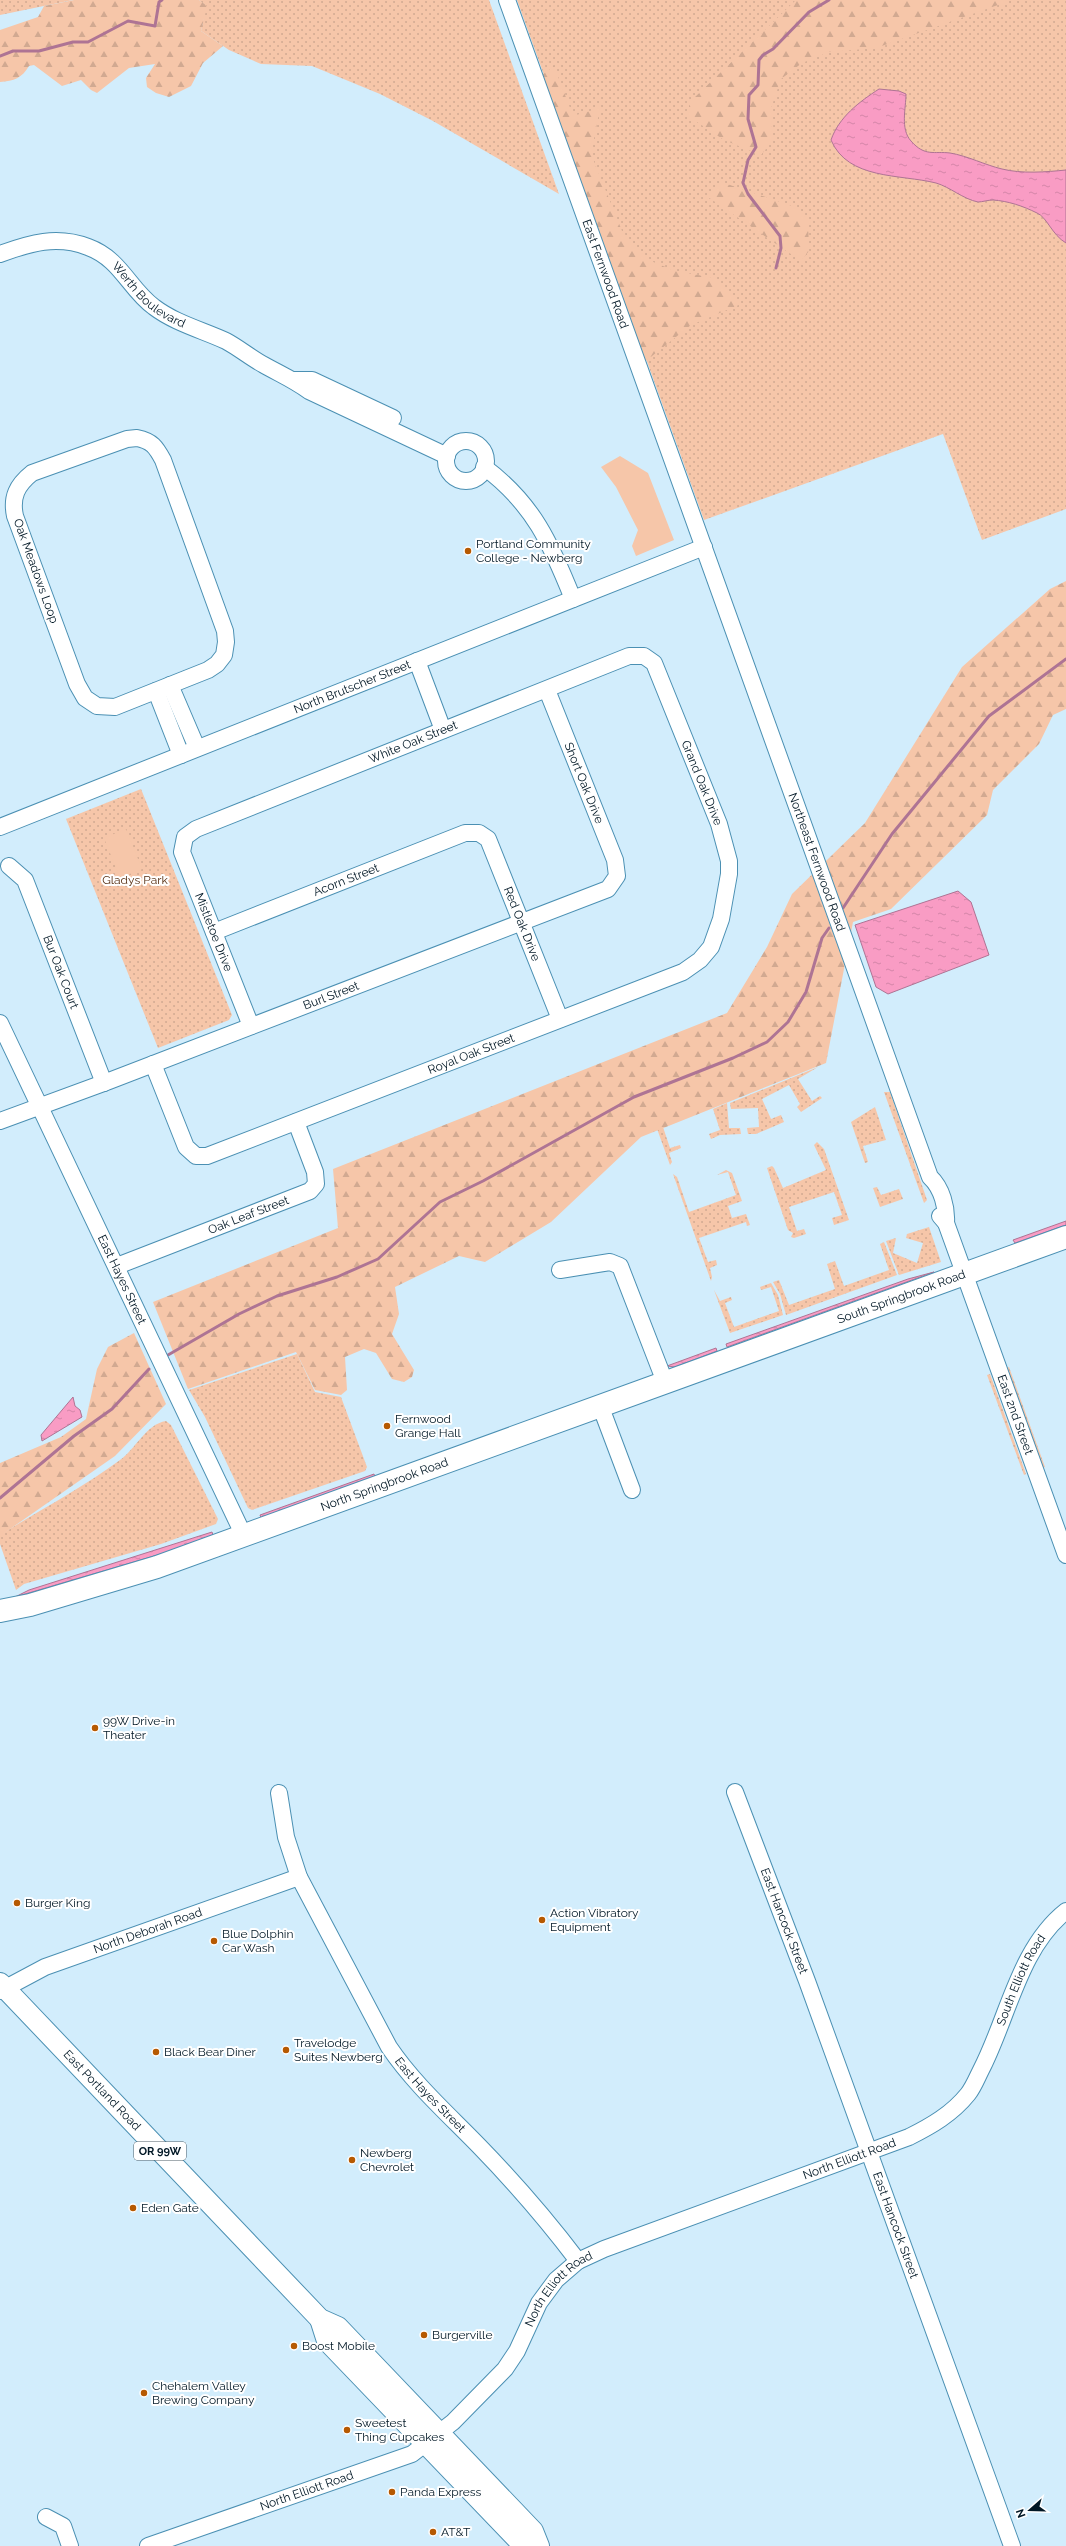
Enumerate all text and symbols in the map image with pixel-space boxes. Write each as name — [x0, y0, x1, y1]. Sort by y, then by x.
street label: East Fernwood Road — [579, 218, 631, 330]
street label: Werth Boulevard — [109, 259, 188, 331]
street label: Oak Meadows Loop — [11, 517, 61, 625]
place label: Portland Community College - Newberg — [476, 537, 591, 565]
marker: Portland Community College - Newberg — [463, 546, 473, 556]
street label: North Brutscher Street — [292, 657, 413, 716]
street label: White Oak Street — [367, 718, 459, 766]
street label: Grand Oak Drive — [679, 738, 725, 828]
street label: Short Oak Drive — [561, 740, 607, 826]
street label: Northeast Fernwood Road — [786, 791, 848, 933]
street label: Acorn Street — [311, 861, 381, 899]
park label: Gladys Park — [102, 873, 168, 887]
street label: Red Oak Drive — [501, 885, 543, 963]
street label: Mistletoe Drive — [192, 891, 236, 973]
street label: Bur Oak Court — [40, 933, 81, 1011]
street label: Burl Street — [301, 979, 361, 1013]
street label: Royal Oak Street — [426, 1031, 516, 1077]
street label: Oak Leaf Street — [206, 1193, 291, 1237]
street label: East Hayes Street — [95, 1232, 149, 1326]
street label: South Springbrook Road — [835, 1267, 967, 1327]
street label: East 2nd Street — [994, 1373, 1036, 1456]
place label: Fernwood Grange Hall — [395, 1412, 461, 1440]
marker: Fernwood Grange Hall — [382, 1421, 392, 1431]
street label: North Springbrook Road — [319, 1455, 450, 1514]
place label: 99W Drive-in Theater — [103, 1714, 175, 1742]
marker: 99W Drive-in Theater — [90, 1723, 100, 1733]
street label: East Hancock Street — [758, 1866, 811, 1976]
place label: Burger King — [25, 1896, 90, 1910]
marker: Burger King — [12, 1898, 22, 1908]
street label: North Deborah Road — [91, 1905, 204, 1956]
place label: Action Vibratory Equipment — [550, 1906, 639, 1934]
marker: Action Vibratory Equipment — [537, 1915, 547, 1925]
place label: Blue Dolphin Car Wash — [222, 1927, 294, 1955]
street label: South Elliott Road — [994, 1932, 1048, 2028]
marker: Blue Dolphin Car Wash — [209, 1936, 219, 1946]
place label: Travelodge Suites Newberg — [294, 2036, 383, 2064]
place label: Black Bear Diner — [164, 2045, 257, 2059]
marker: Travelodge Suites Newberg — [281, 2045, 291, 2055]
street label: East Portland Road — [61, 2047, 144, 2133]
marker: Black Bear Diner — [151, 2047, 161, 2057]
street label: East Hayes Street — [392, 2054, 468, 2135]
street label: North Elliott Road — [801, 2135, 898, 2182]
road number: OR 99W — [134, 2142, 186, 2160]
place label: Newberg Chevrolet — [360, 2146, 414, 2174]
marker: Newberg Chevrolet — [347, 2155, 357, 2165]
street label: East Hancock Street — [870, 2170, 921, 2280]
place label: Eden Gate — [141, 2201, 199, 2215]
marker: Eden Gate — [128, 2203, 138, 2213]
street label: North Elliott Road — [522, 2248, 595, 2329]
place label: Burgerville — [432, 2328, 492, 2342]
marker: Burgerville — [419, 2330, 429, 2340]
place label: Boost Mobile — [302, 2339, 375, 2353]
marker: Boost Mobile — [289, 2341, 299, 2351]
place label: Chehalem Valley Brewing Company — [152, 2379, 255, 2407]
marker: Chehalem Valley Brewing Company — [139, 2388, 149, 2398]
place label: Sweetest Thing Cupcakes — [355, 2416, 444, 2444]
marker: Sweetest Thing Cupcakes — [342, 2425, 352, 2435]
street label: North Elliott Road — [258, 2468, 355, 2513]
place label: Panda Express — [400, 2485, 482, 2499]
marker: Panda Express — [387, 2487, 397, 2497]
north arrow — [1010, 2490, 1050, 2530]
text: N — [1014, 2507, 1029, 2519]
place label: AT&T — [441, 2525, 471, 2539]
marker: AT&T — [428, 2527, 438, 2537]

